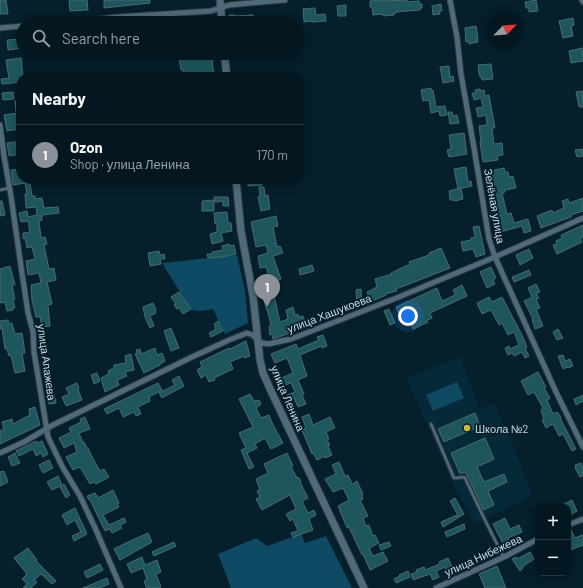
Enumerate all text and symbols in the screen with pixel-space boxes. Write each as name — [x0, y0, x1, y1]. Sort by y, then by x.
north arrow — [487, 12, 523, 48]
search box — [16, 16, 304, 60]
icon: search — [30, 27, 52, 49]
text: Search here — [62, 29, 140, 47]
text: Nearby — [32, 88, 86, 108]
text: Ozon — [70, 138, 103, 156]
text: 1 — [43, 147, 47, 163]
text: 170 m — [257, 147, 288, 163]
text: Shop · улица Ленина — [70, 156, 190, 172]
street label: Зелёная улица — [482, 168, 508, 245]
pin: 1 — [254, 274, 280, 307]
street label: улица Хашукоева — [285, 291, 374, 335]
your location — [398, 306, 418, 326]
street label: улица Апажева — [35, 323, 59, 402]
street label: улица Ленина — [268, 363, 308, 434]
place label: Школа №2 — [475, 422, 528, 435]
marker: Школа №2 — [462, 423, 472, 433]
map controls — [535, 504, 571, 576]
button: + — [535, 504, 571, 540]
street label: улица Нибежева — [442, 531, 525, 579]
button: − — [535, 540, 571, 576]

